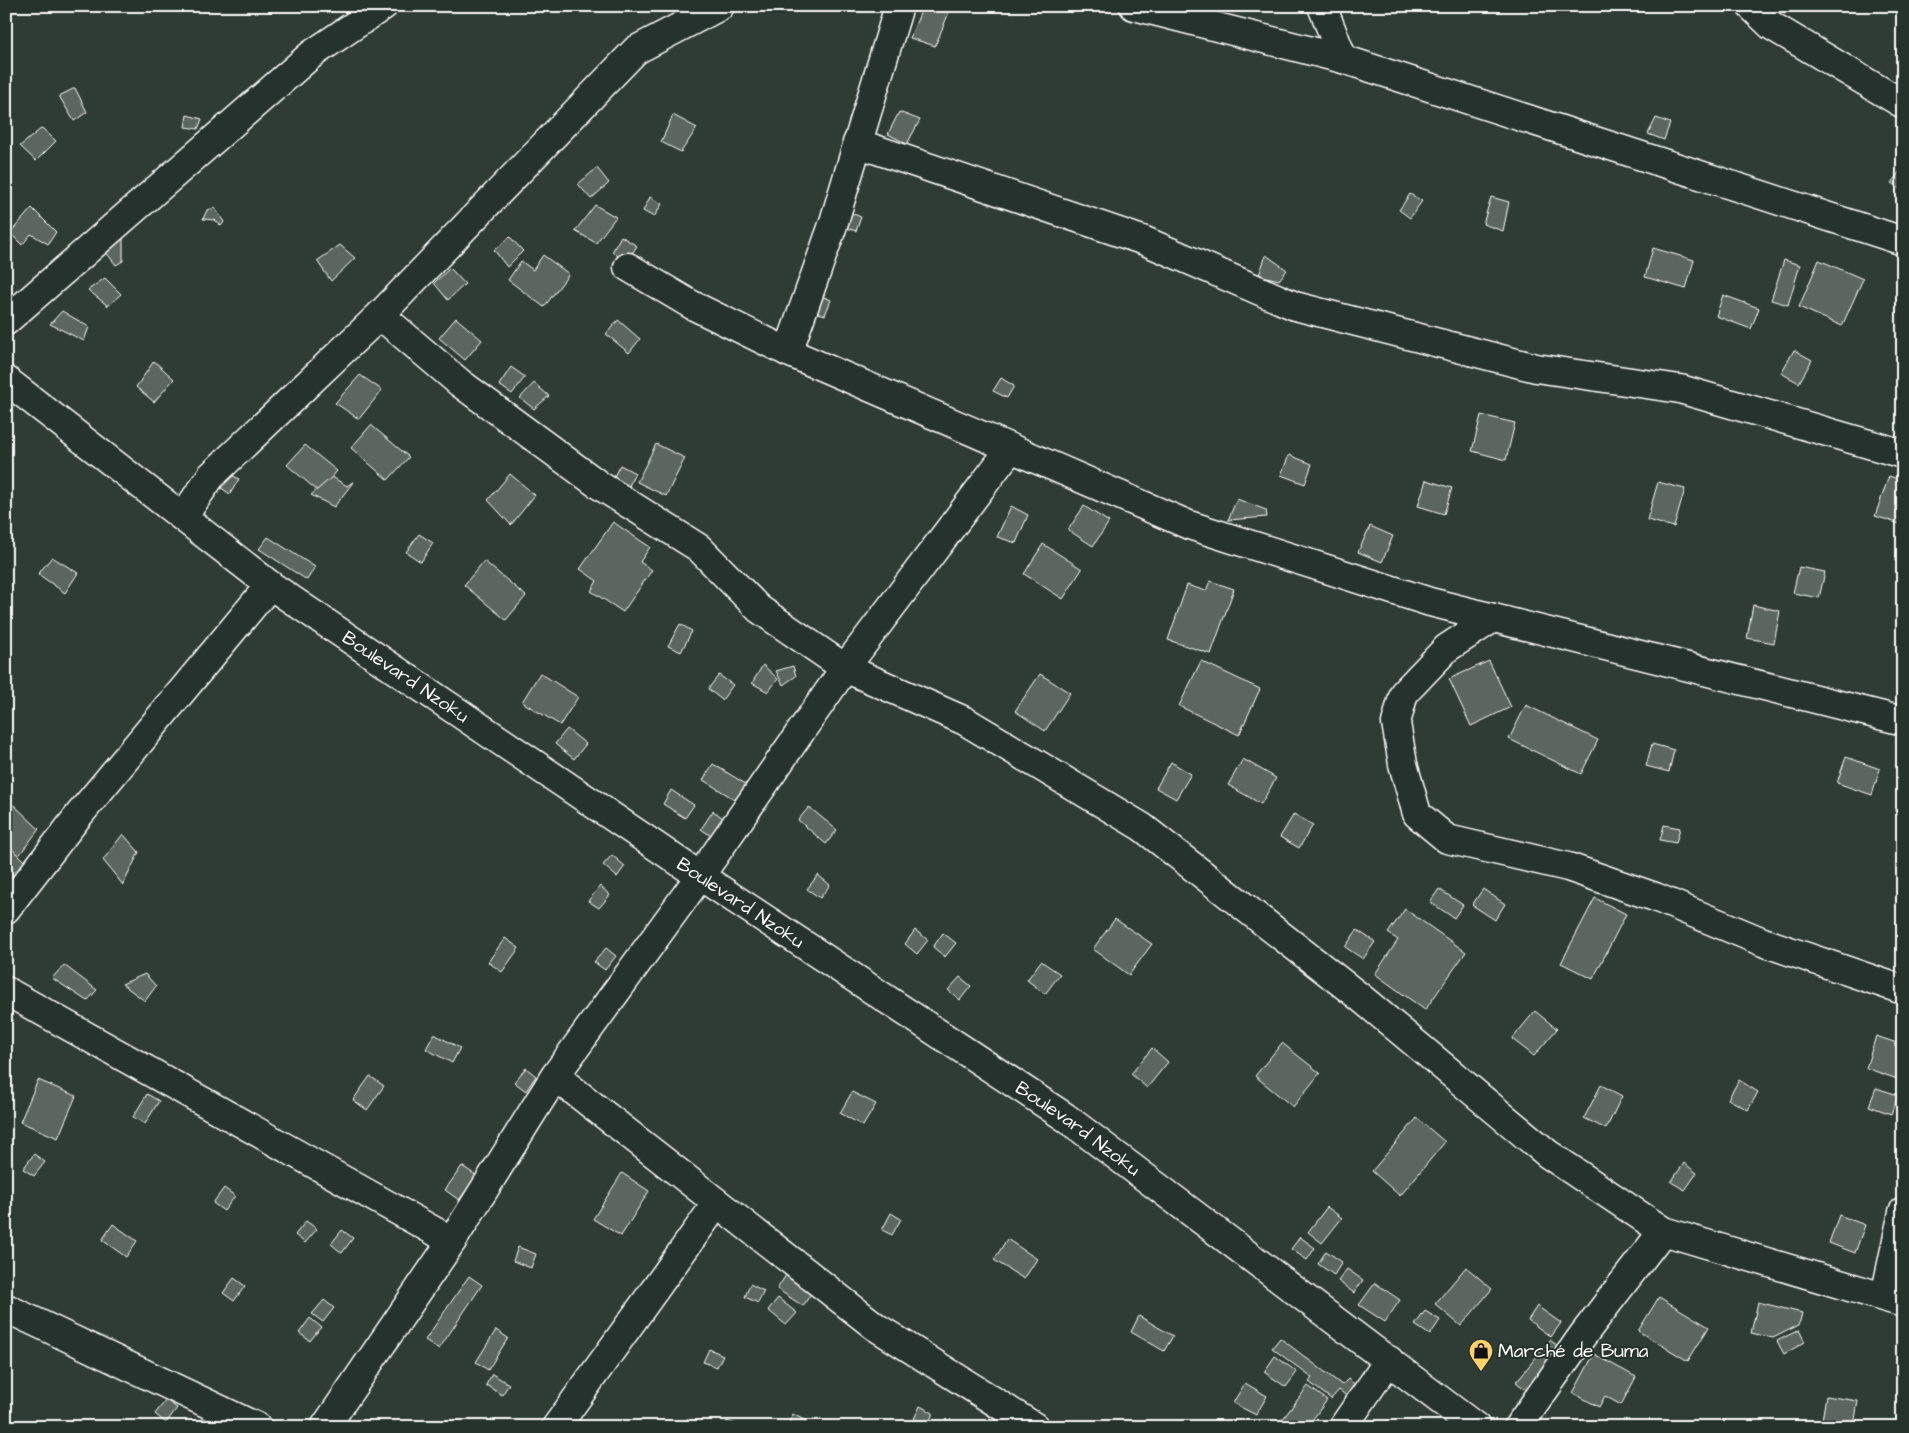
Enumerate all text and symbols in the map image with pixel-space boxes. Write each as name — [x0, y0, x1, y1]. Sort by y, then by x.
street label: Boulevard Nzoku — [337, 624, 475, 730]
street label: Boulevard Nzoku — [671, 851, 810, 955]
street label: Boulevard Nzoku — [1010, 1074, 1146, 1183]
shop icon: Marché de Buma — [1468, 1338, 1494, 1372]
place label: Marché de Buma — [1498, 1338, 1649, 1365]

